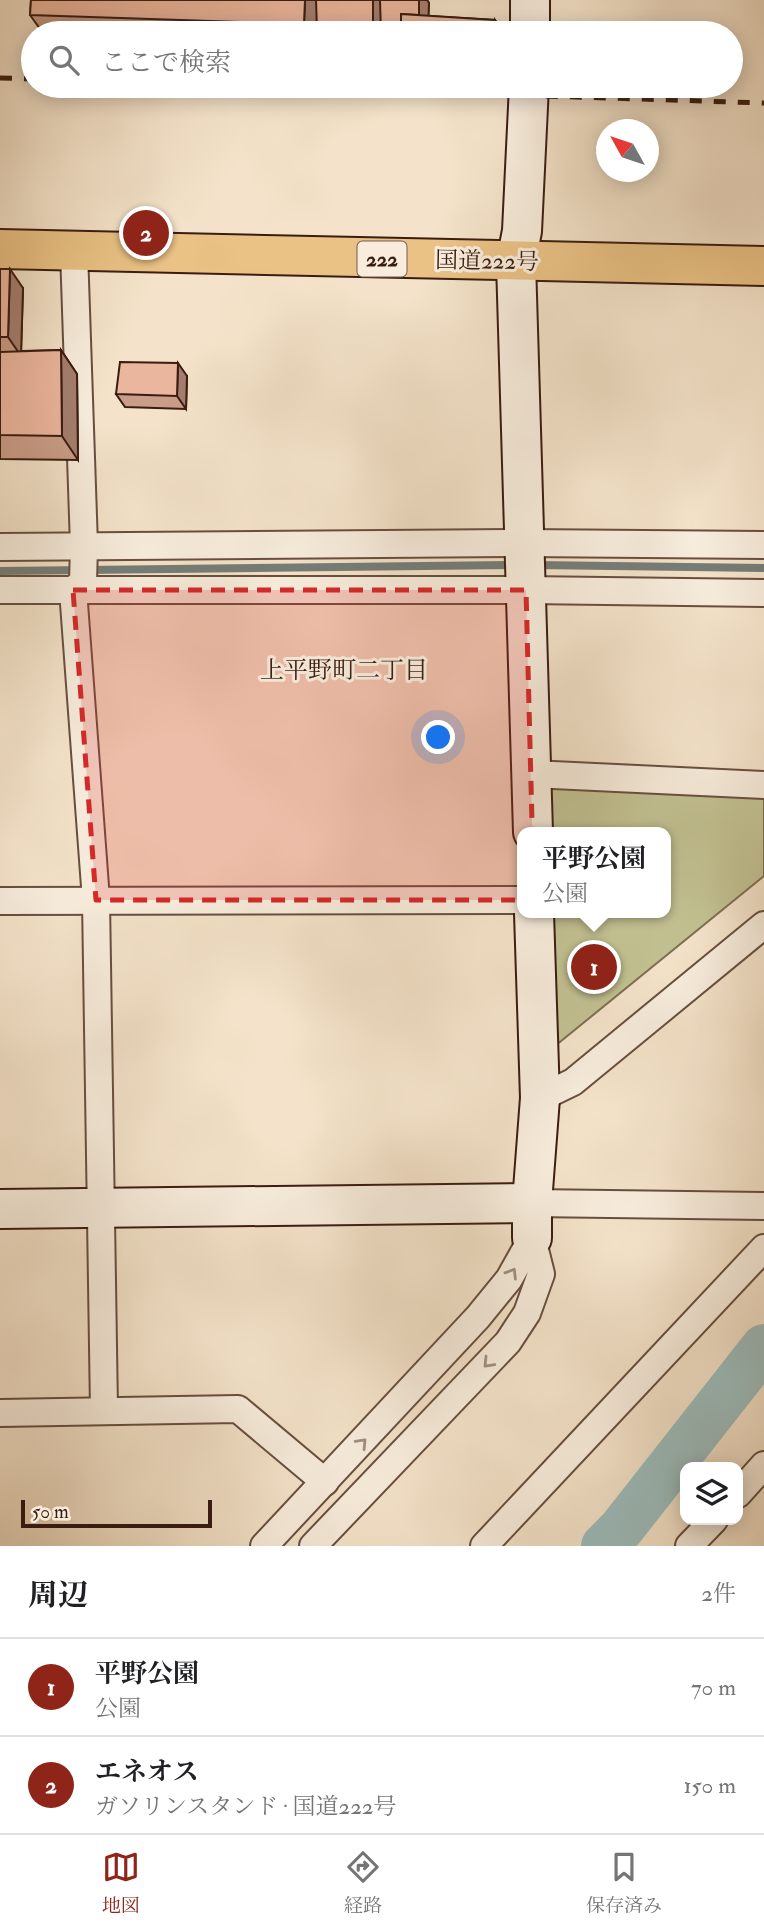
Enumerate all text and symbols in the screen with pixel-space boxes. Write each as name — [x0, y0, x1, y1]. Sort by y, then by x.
search box — [21, 21, 743, 98]
icon: search — [45, 41, 83, 79]
text: ここで検索 — [101, 47, 231, 79]
north arrow — [596, 119, 659, 182]
pin: 2 — [123, 207, 169, 259]
road number: 222 — [358, 242, 406, 276]
street label: 国道222号 — [435, 246, 539, 276]
district label: 上平野町二丁目 — [260, 655, 428, 686]
your location — [421, 720, 455, 754]
popup — [517, 827, 671, 918]
text: 平野公園 — [542, 843, 646, 875]
text: 公園 — [542, 879, 588, 908]
pin: 1 — [571, 941, 617, 993]
one-way arrow — [504, 1267, 517, 1280]
one-way arrow — [484, 1355, 497, 1368]
one-way arrow — [353, 1438, 366, 1451]
map controls — [680, 1462, 743, 1525]
button: layers — [680, 1462, 743, 1525]
scale bar — [21, 1497, 212, 1529]
text: 50 m — [32, 1500, 69, 1524]
text: 周辺 — [28, 1577, 88, 1614]
text: 2件 — [701, 1579, 736, 1608]
text: 平野公園 — [95, 1658, 199, 1690]
text: 1 — [47, 1673, 55, 1702]
text: 70 m — [691, 1673, 736, 1702]
text: 公園 — [95, 1694, 141, 1723]
text: エネオス — [95, 1756, 199, 1788]
text: 2 — [45, 1771, 57, 1800]
text: 150 m — [683, 1771, 736, 1800]
text: ガソリンスタンド · 国道222号 — [95, 1792, 396, 1821]
tab: 地図 — [102, 1848, 140, 1918]
tab: 経路 — [344, 1848, 382, 1918]
tab: 保存済み — [586, 1848, 662, 1918]

